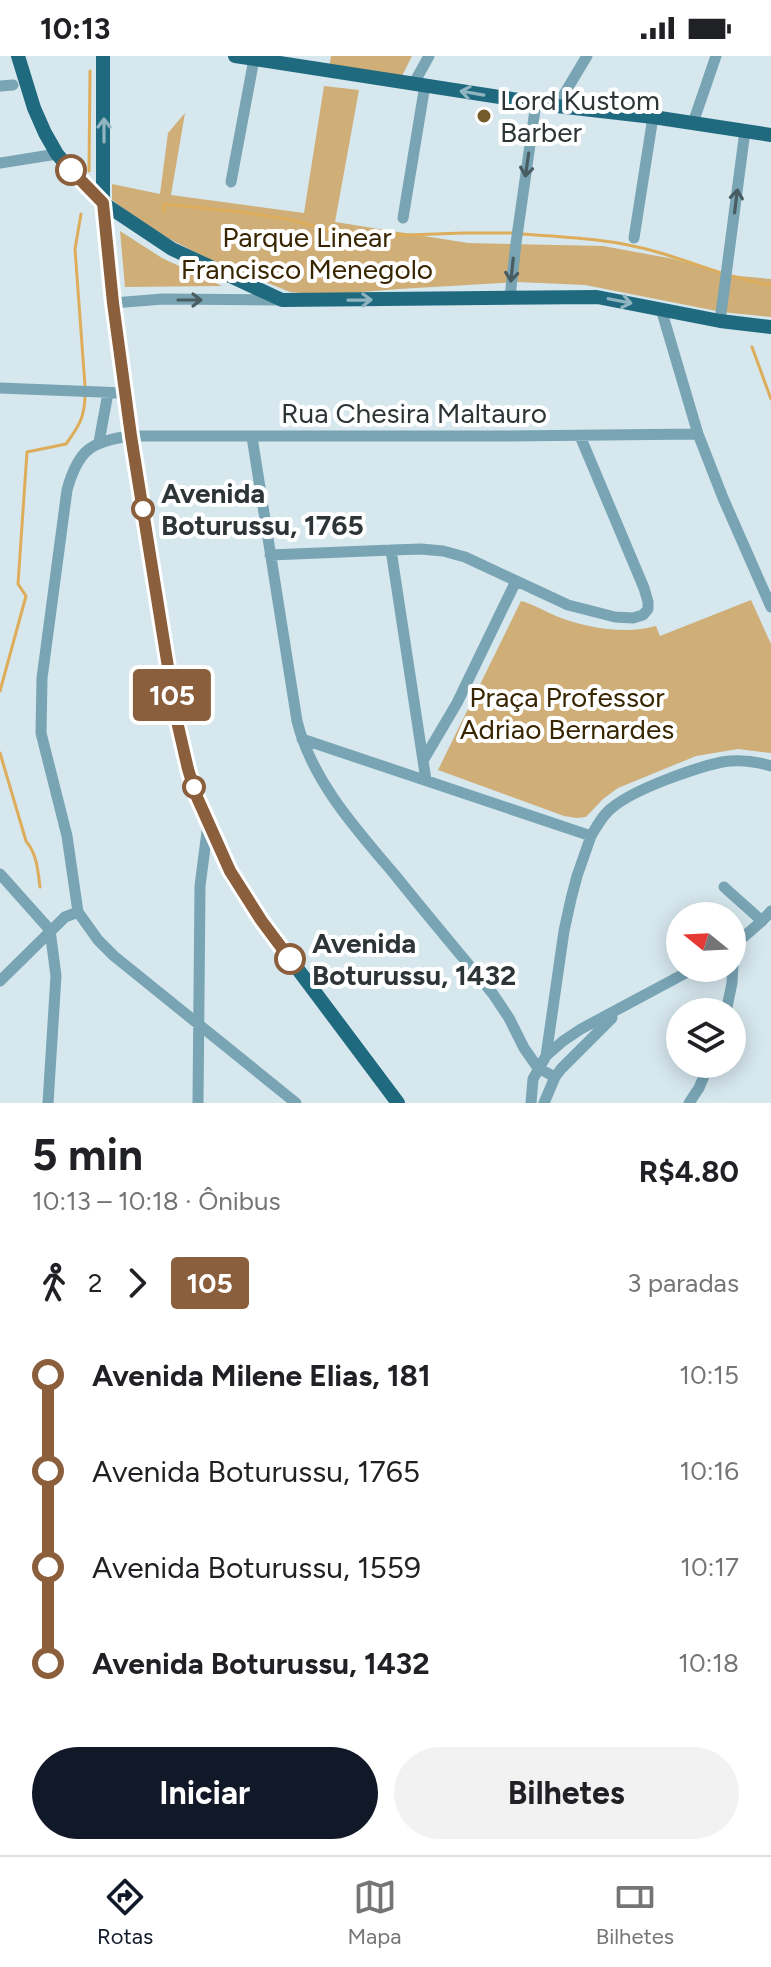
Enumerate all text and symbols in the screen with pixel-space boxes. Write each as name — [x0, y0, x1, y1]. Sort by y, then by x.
text: 10:13 — [40, 10, 110, 47]
place label: Lord Kustom Barber — [500, 83, 660, 149]
one-way arrow — [460, 85, 485, 100]
marker: Lord Kustom Barber — [475, 107, 493, 125]
one-way arrow — [96, 117, 112, 144]
one-way arrow — [519, 152, 534, 177]
unlabelled marker — [56, 155, 86, 185]
one-way arrow — [729, 189, 744, 214]
park label: Parque Linear Francisco Menegolo — [181, 220, 433, 286]
one-way arrow — [505, 256, 520, 283]
one-way arrow — [176, 292, 203, 307]
one-way arrow — [346, 292, 373, 308]
one-way arrow — [607, 294, 632, 309]
street label: Rua Chesira Maltauro — [281, 396, 547, 430]
place label: Avenida Boturussu, 1765 — [161, 476, 364, 542]
marker: Avenida Boturussu, 1765 — [132, 498, 154, 520]
line badge: 105 — [126, 669, 218, 721]
text: 105 — [149, 678, 195, 712]
park label: Praça Professor Adriao Bernardes — [460, 680, 674, 746]
unlabelled marker — [183, 776, 205, 798]
north arrow — [666, 902, 746, 982]
map controls — [666, 902, 746, 1078]
place label: Avenida Boturussu, 1432 — [312, 926, 516, 992]
marker: Avenida Boturussu, 1432 — [275, 944, 305, 974]
button: layers — [666, 998, 746, 1078]
text: 5 min — [32, 1128, 143, 1181]
text: R$4.80 — [639, 1153, 739, 1190]
text: 10:13 – 10:18 · Ônibus — [32, 1185, 281, 1217]
icon: walk — [32, 1261, 76, 1305]
icon: forward — [115, 1261, 159, 1305]
text: 105 — [187, 1266, 233, 1300]
text: 2 — [88, 1267, 103, 1299]
text: 3 paradas — [627, 1267, 739, 1299]
text: Avenida Milene Elias, 181 — [92, 1357, 431, 1394]
text: 10:15 — [679, 1359, 739, 1391]
text: Avenida Boturussu, 1765 — [92, 1453, 420, 1490]
text: 10:16 — [680, 1455, 739, 1487]
text: Avenida Boturussu, 1559 — [92, 1549, 421, 1586]
text: 10:17 — [680, 1551, 739, 1583]
text: Avenida Boturussu, 1432 — [92, 1645, 430, 1682]
text: 10:18 — [678, 1647, 739, 1679]
button: Iniciar — [32, 1747, 378, 1839]
button: Bilhetes — [394, 1747, 739, 1839]
tab: Rotas — [97, 1875, 153, 1950]
tab: Mapa — [348, 1875, 402, 1950]
tab: Bilhetes — [596, 1875, 674, 1950]

